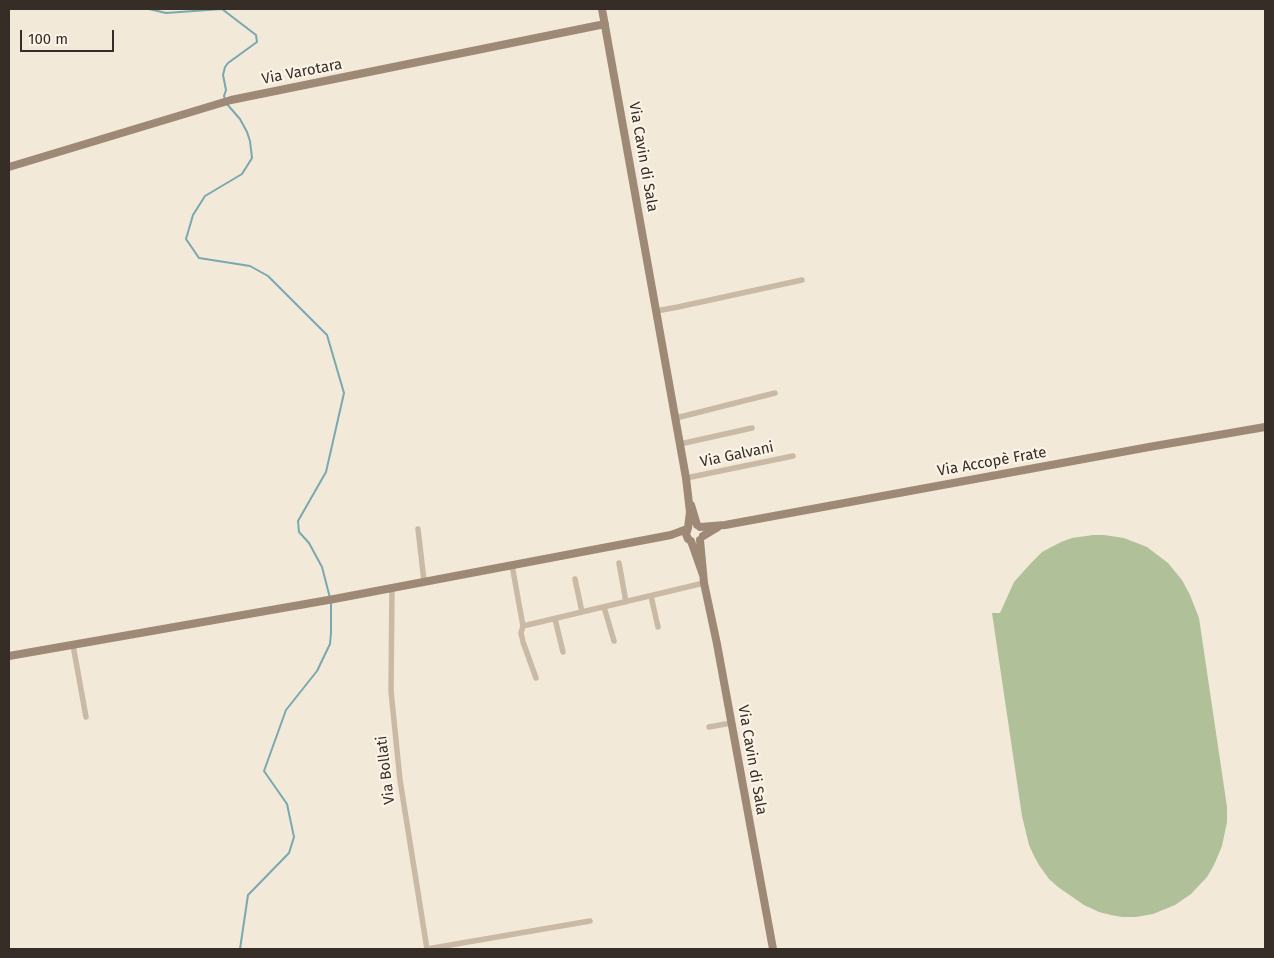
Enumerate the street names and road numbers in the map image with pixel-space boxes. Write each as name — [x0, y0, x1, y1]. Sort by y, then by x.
street label: Via Varotara — [260, 55, 344, 89]
street label: Via Cavin di Sala — [624, 101, 662, 213]
street label: Via Galvani — [699, 438, 775, 472]
street label: Via Accopè Frate — [936, 444, 1048, 480]
street label: Via Cavin di Sala — [733, 704, 771, 816]
street label: Via Bollati — [373, 735, 399, 805]

